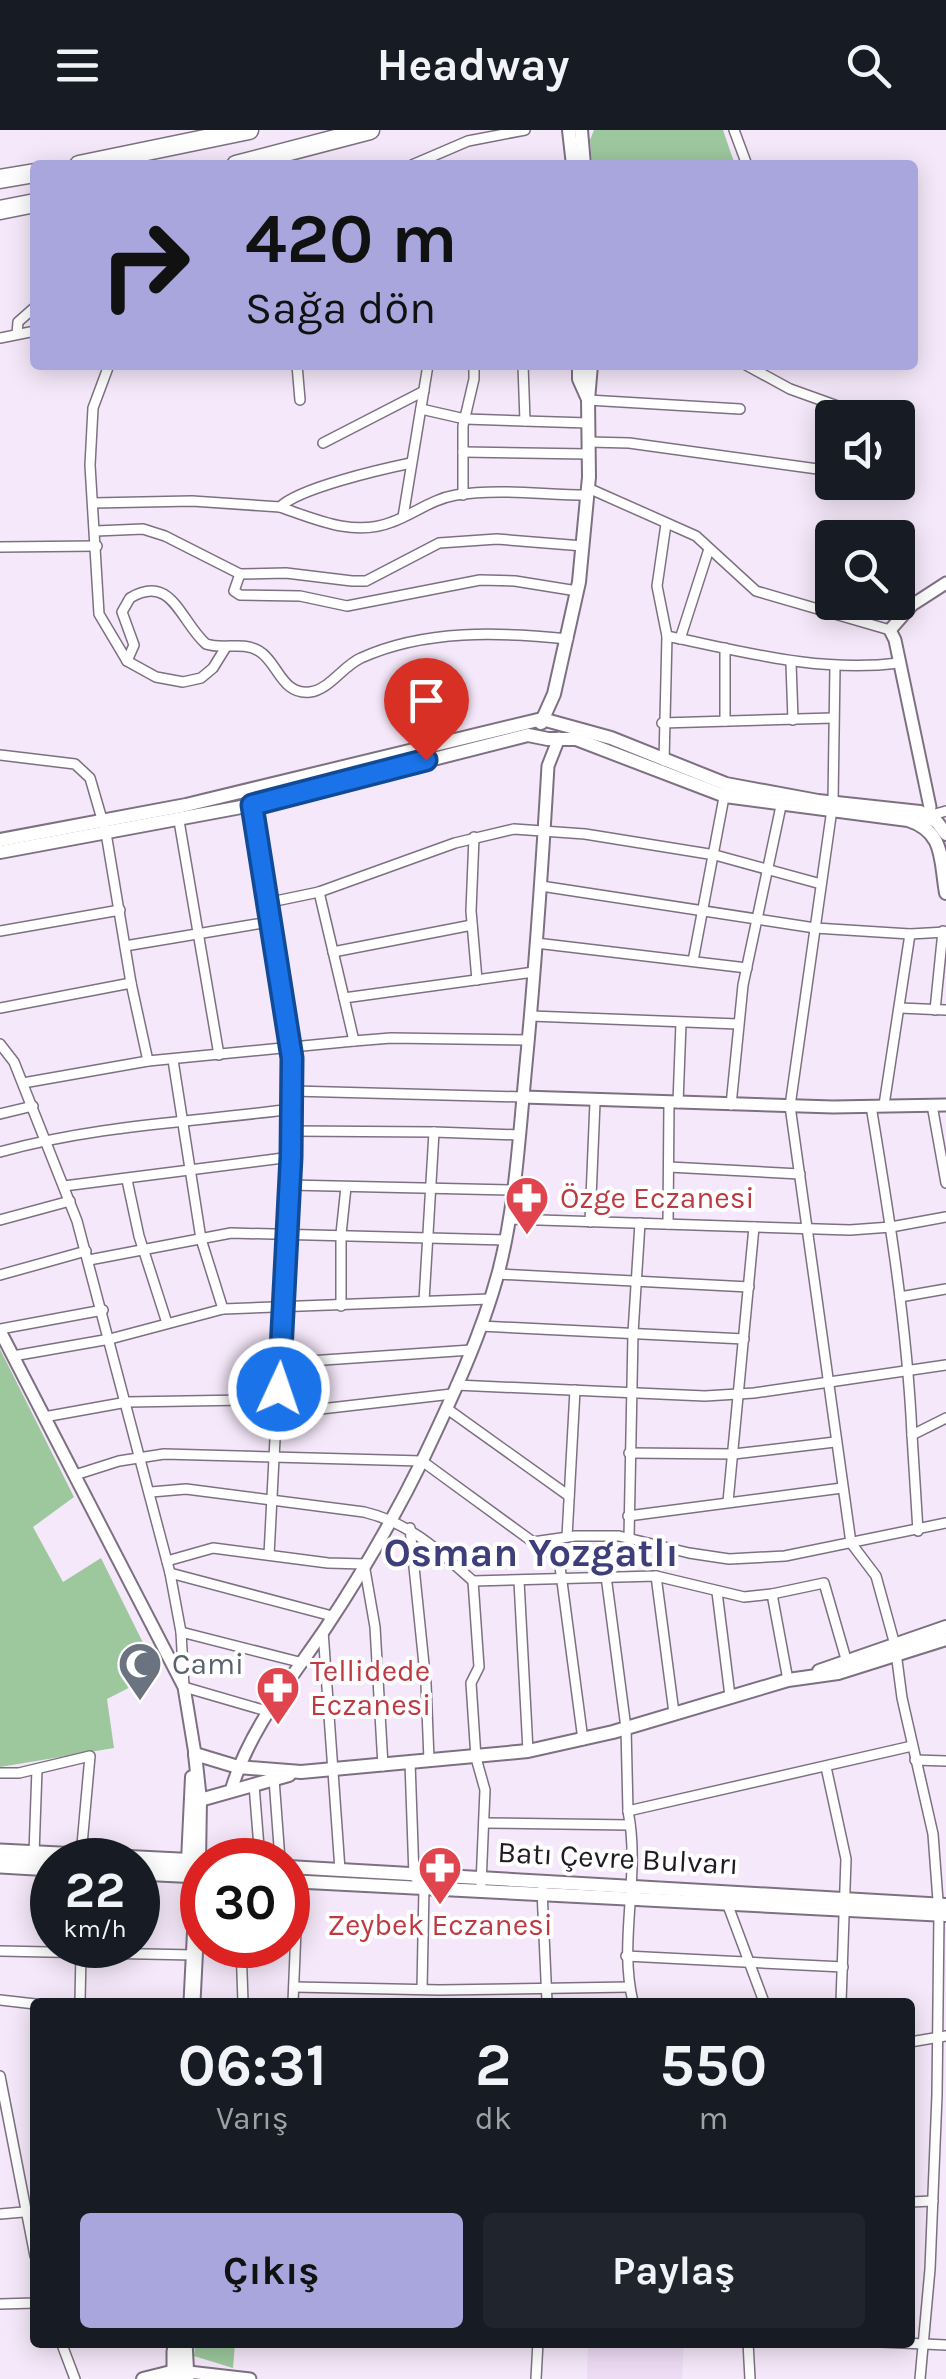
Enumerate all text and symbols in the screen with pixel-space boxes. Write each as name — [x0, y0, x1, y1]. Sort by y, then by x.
icon: menu — [50, 38, 105, 93]
icon: search — [841, 38, 896, 93]
text: Headway — [377, 39, 569, 91]
text: 420 m — [245, 198, 457, 280]
icon: right — [80, 200, 210, 330]
text: Sağa dön — [245, 282, 436, 334]
map controls — [815, 400, 915, 620]
button: sound — [815, 400, 915, 500]
button: search — [815, 520, 915, 620]
pin — [384, 658, 469, 761]
icon: arrive — [399, 673, 454, 728]
pharmacy icon: Özge Eczanesi — [504, 1175, 550, 1236]
place label: Özge Eczanesi — [560, 1180, 754, 1216]
position arrow — [227, 1337, 331, 1441]
district label: Osman Yozgatlı — [383, 1529, 679, 1576]
mosque icon: Cami — [117, 1641, 163, 1702]
place label: Cami — [172, 1646, 244, 1682]
place label: Tellidede Eczanesi — [310, 1653, 431, 1723]
pharmacy icon: Tellidede Eczanesi — [255, 1665, 301, 1726]
street label: Batı Çevre Bulvarı — [497, 1834, 739, 1882]
speed limit sign: 30 — [180, 1838, 310, 1968]
pharmacy icon: Zeybek Eczanesi — [417, 1845, 463, 1906]
text: 22 — [65, 1861, 125, 1920]
place label: Zeybek Eczanesi — [327, 1907, 553, 1943]
text: km/h — [63, 1914, 127, 1943]
text: 06:31 — [178, 2030, 327, 2100]
text: 2 — [475, 2030, 511, 2100]
text: 550 — [659, 2030, 767, 2100]
text: Varış — [216, 2100, 289, 2137]
text: dk — [475, 2100, 512, 2137]
text: m — [698, 2100, 728, 2137]
button: Çıkış — [80, 2213, 463, 2328]
button: Paylaş — [483, 2213, 865, 2328]

